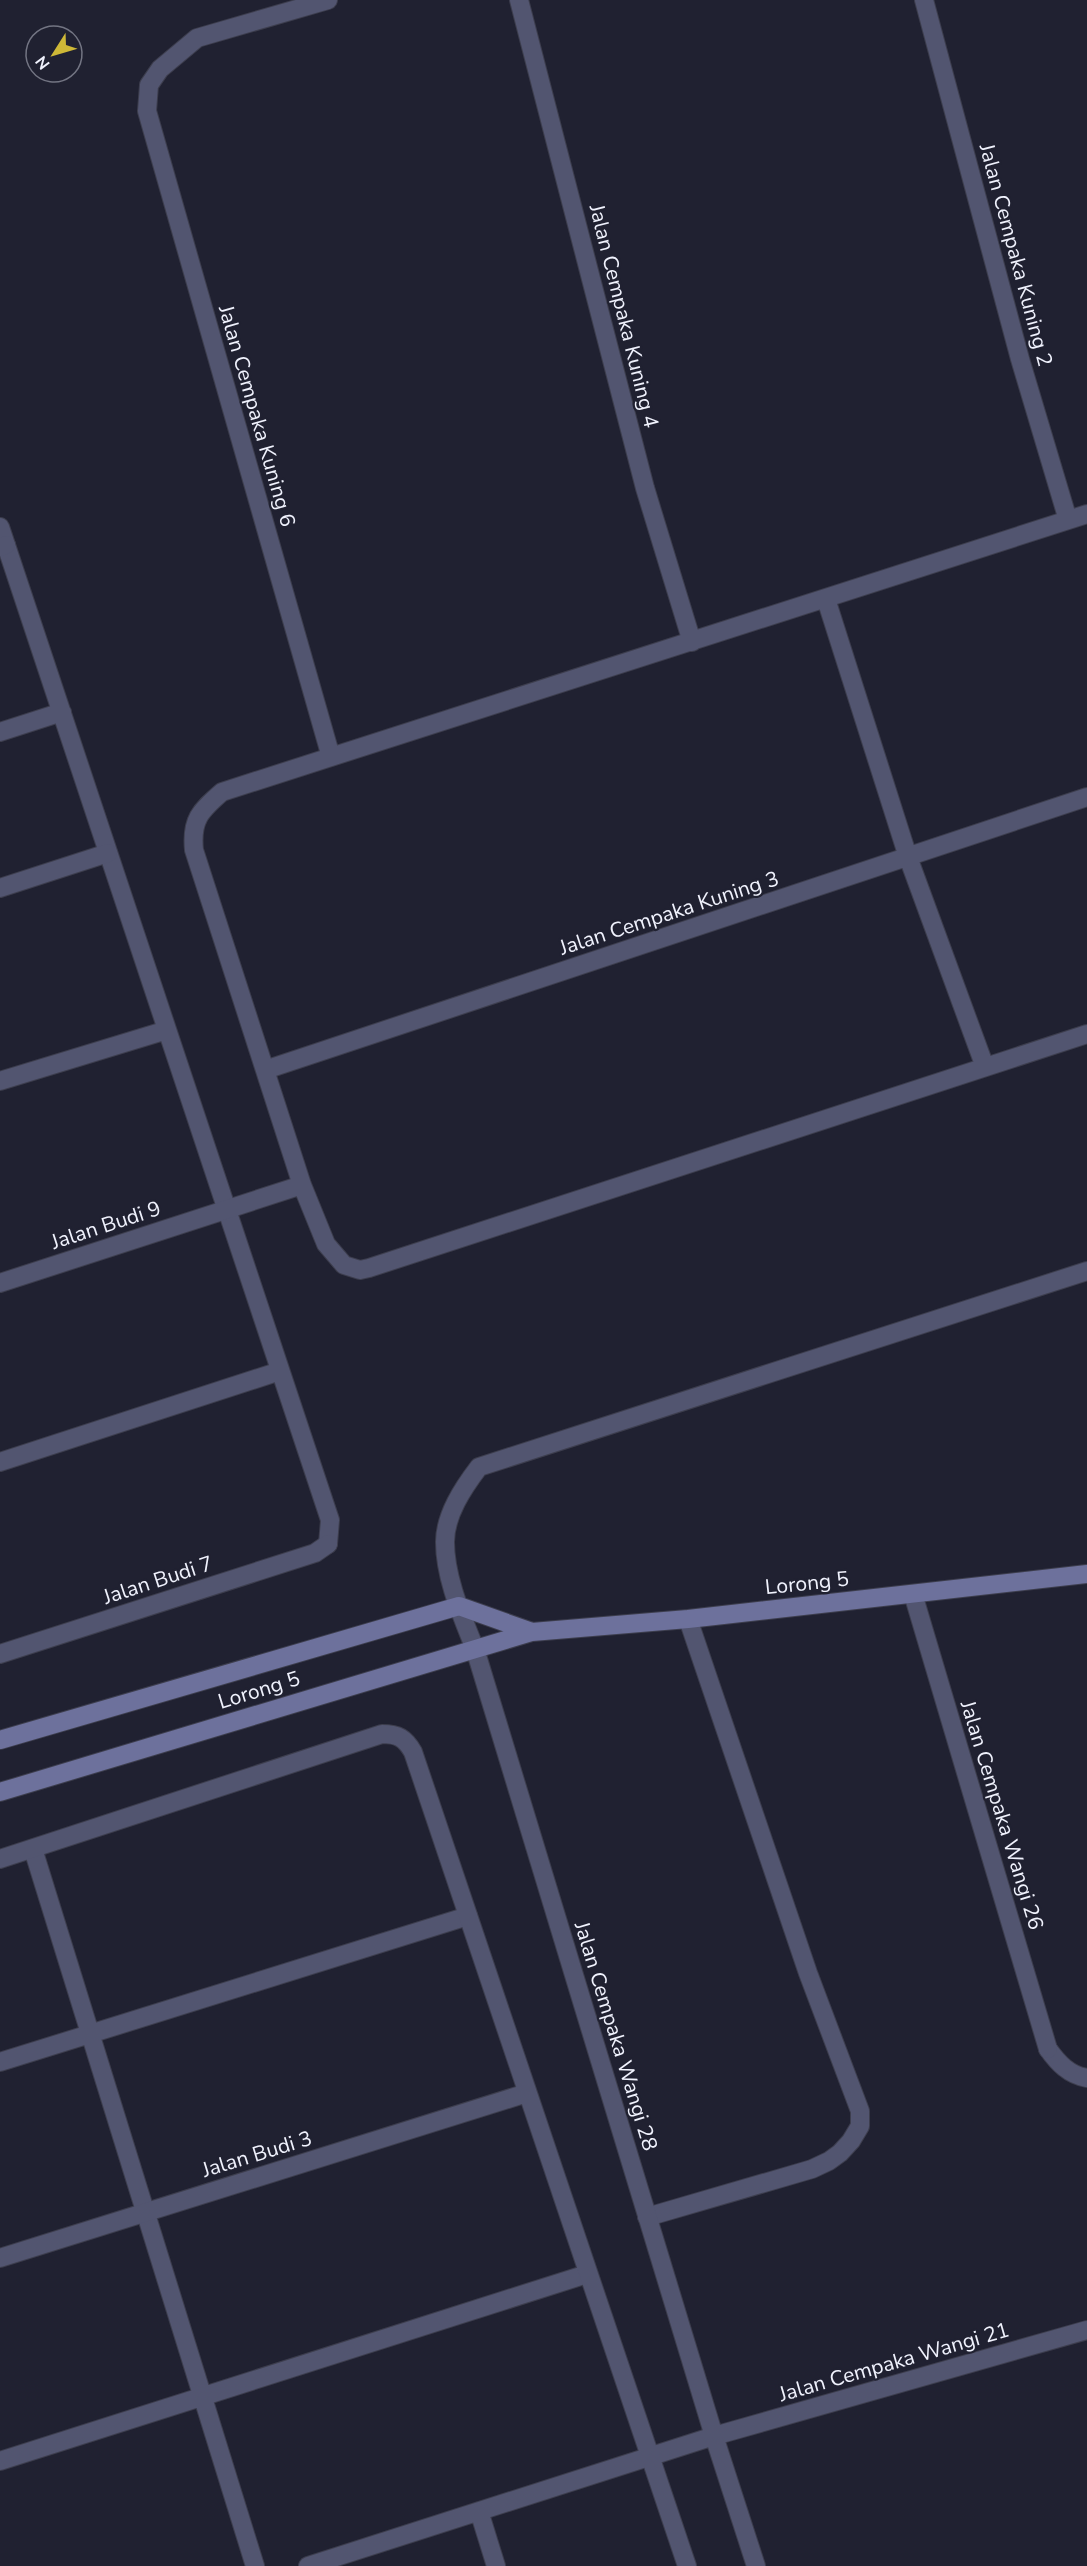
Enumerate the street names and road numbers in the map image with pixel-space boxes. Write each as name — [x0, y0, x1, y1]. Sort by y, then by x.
street label: Jalan Cempaka Kuning 2 — [973, 140, 1059, 369]
street label: Jalan Cempaka Kuning 4 — [582, 200, 665, 431]
street label: Jalan Cempaka Kuning 6 — [212, 301, 302, 530]
street label: Jalan Cempaka Kuning 3 — [555, 864, 782, 962]
street label: Jalan Budi 9 — [47, 1194, 164, 1256]
street label: Jalan Budi 7 — [99, 1549, 216, 1611]
street label: Lorong 5 — [764, 1565, 850, 1601]
street label: Lorong 5 — [215, 1664, 303, 1716]
street label: Jalan Cempaka Wangi 26 — [953, 1696, 1050, 1933]
street label: Jalan Cempaka Wangi 28 — [567, 1917, 664, 2154]
street label: Jalan Budi 3 — [198, 2124, 315, 2184]
street label: Jalan Cempaka Wangi 21 — [775, 2316, 1012, 2409]

